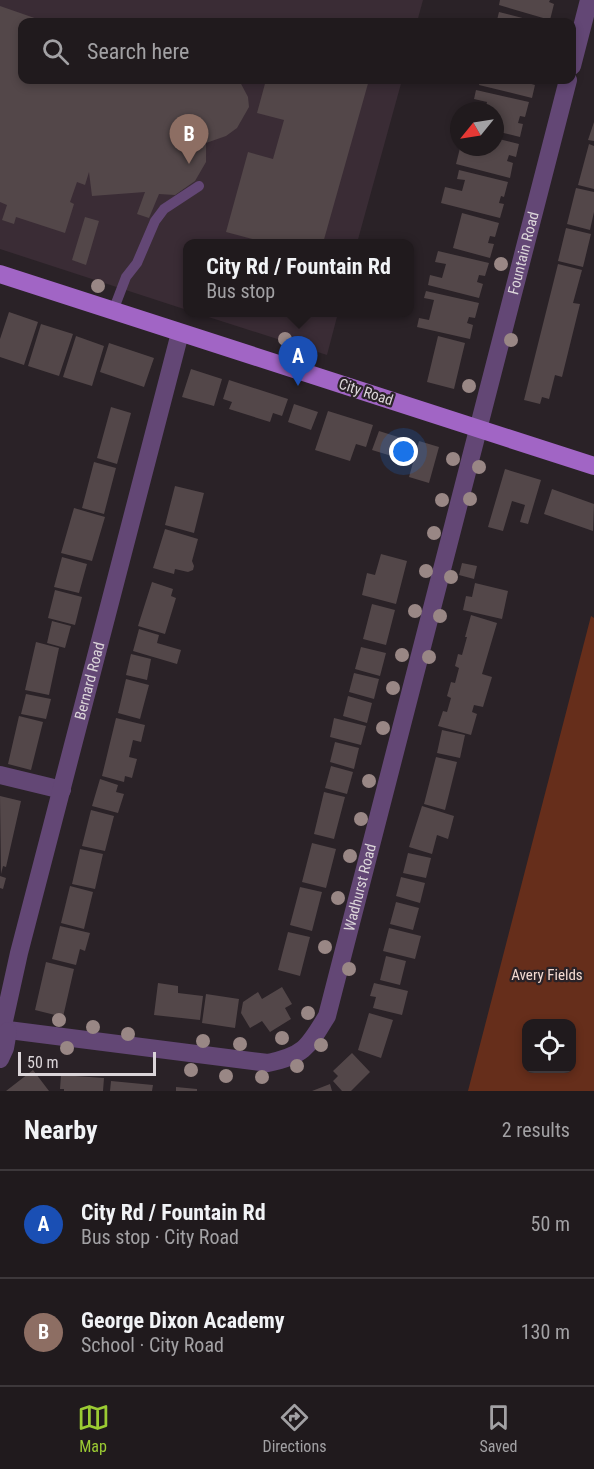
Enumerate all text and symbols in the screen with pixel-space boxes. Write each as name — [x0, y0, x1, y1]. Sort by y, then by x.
search box — [18, 18, 576, 84]
icon: search — [39, 35, 72, 68]
text: Search here — [87, 39, 189, 64]
north arrow — [450, 102, 504, 156]
pin: B — [170, 114, 208, 164]
street label: Fountain Road — [504, 210, 543, 297]
popup — [183, 239, 414, 317]
text: City Rd / Fountain Rd — [206, 254, 391, 279]
text: Bus stop — [206, 279, 275, 303]
pin: A — [278, 336, 318, 386]
street label: City Road — [336, 375, 396, 409]
your location — [389, 437, 418, 466]
street label: Bernard Road — [71, 640, 108, 722]
street label: Wadhurst Road — [340, 842, 380, 933]
park label: Avery Fields — [511, 966, 583, 984]
map controls — [522, 1019, 576, 1073]
button: locate — [522, 1019, 576, 1073]
scale bar — [18, 1049, 156, 1076]
text: 50 m — [27, 1053, 59, 1072]
text: Nearby — [24, 1115, 98, 1145]
text: 2 results — [502, 1118, 570, 1142]
text: City Rd / Fountain Rd — [81, 1200, 266, 1225]
text: A — [38, 1212, 49, 1236]
text: 50 m — [531, 1212, 570, 1236]
text: Bus stop · City Road — [81, 1225, 239, 1249]
text: George Dixon Academy — [81, 1308, 285, 1333]
text: B — [38, 1320, 49, 1344]
text: 130 m — [521, 1320, 570, 1344]
text: School · City Road — [81, 1333, 224, 1357]
tab: Map — [77, 1401, 110, 1456]
tab: Directions — [263, 1401, 326, 1456]
tab: Saved — [479, 1401, 517, 1456]

